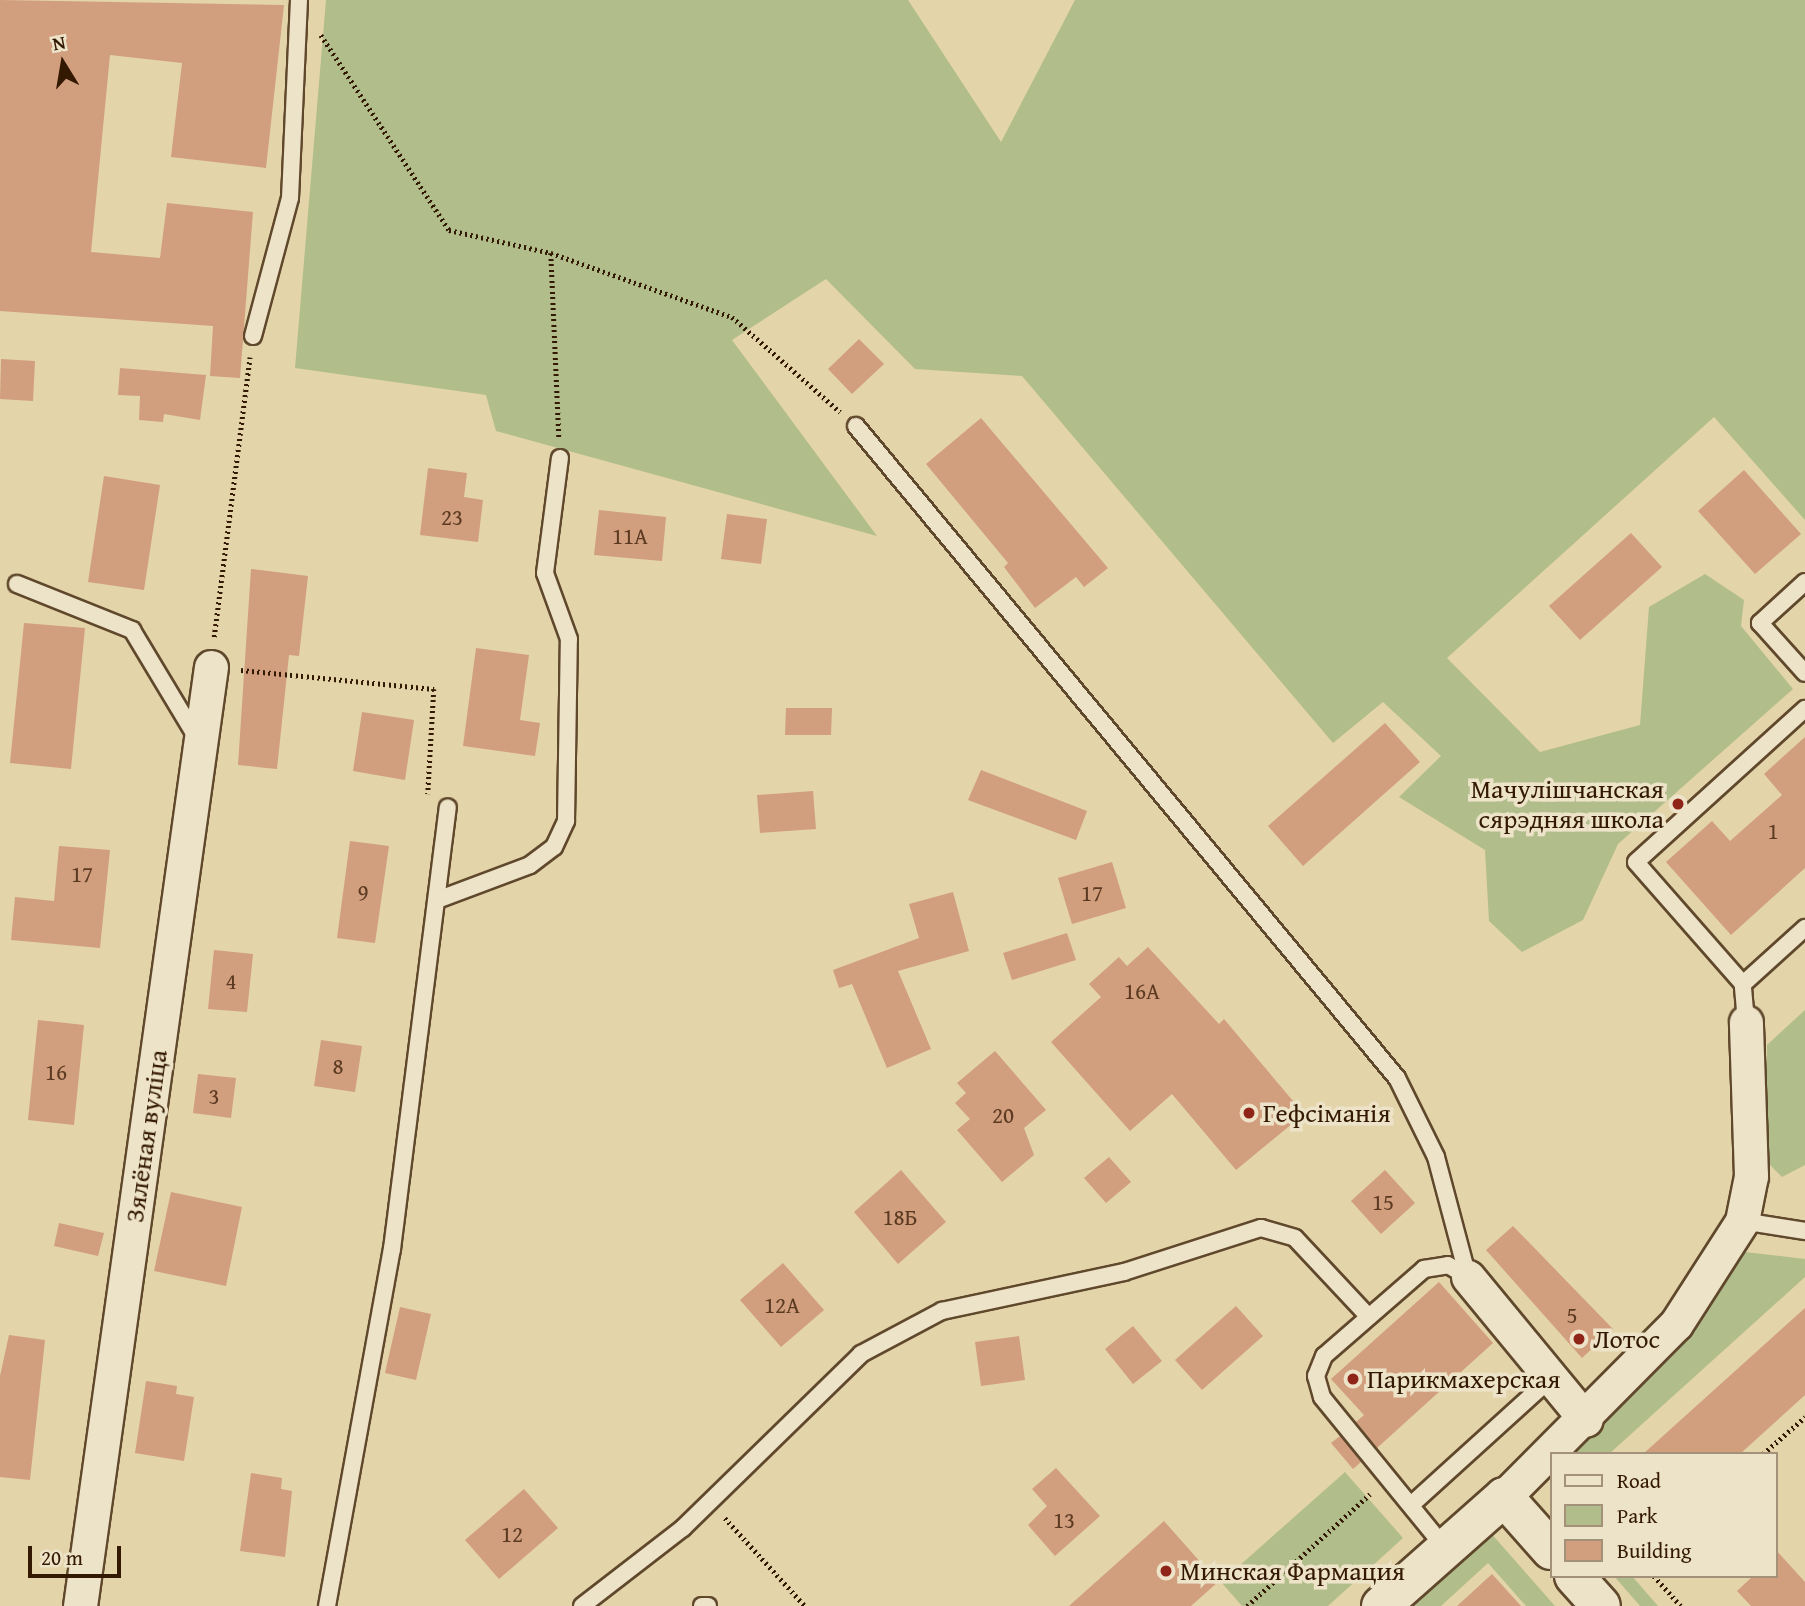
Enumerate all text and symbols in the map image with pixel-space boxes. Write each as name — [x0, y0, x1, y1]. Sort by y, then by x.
text: N — [50, 27, 68, 57]
north arrow — [28, 28, 98, 98]
house number: 23 — [441, 503, 463, 531]
house number: 11А — [612, 522, 648, 550]
place label: Мачулішчанская сярэдняя школа — [1471, 773, 1664, 834]
marker: Мачулішчанская сярэдняя школа — [1670, 796, 1686, 812]
house number: 1 — [1767, 817, 1779, 845]
house number: 17 — [71, 860, 93, 888]
house number: 9 — [357, 878, 369, 906]
house number: 17 — [1081, 879, 1103, 907]
house number: 4 — [225, 967, 237, 995]
house number: 16А — [1124, 977, 1160, 1005]
street label: Зялёная вуліца — [118, 1048, 174, 1224]
house number: 8 — [332, 1052, 344, 1080]
house number: 16 — [45, 1058, 67, 1086]
house number: 3 — [208, 1082, 220, 1110]
place label: Гефсіманія — [1263, 1097, 1391, 1129]
house number: 20 — [992, 1101, 1014, 1129]
marker: Гефсіманія — [1241, 1105, 1257, 1121]
house number: 15 — [1372, 1188, 1394, 1216]
house number: 18Б — [882, 1203, 918, 1231]
house number: 12А — [764, 1291, 800, 1319]
house number: 5 — [1566, 1301, 1578, 1329]
place label: Лотос — [1593, 1323, 1660, 1355]
marker: Лотос — [1571, 1331, 1587, 1347]
place label: Парикмахерская — [1367, 1363, 1560, 1395]
marker: Парикмахерская — [1345, 1371, 1361, 1387]
legend — [1549, 1452, 1777, 1578]
text: Road — [1617, 1465, 1661, 1496]
text: Park — [1617, 1500, 1658, 1531]
house number: 13 — [1053, 1506, 1075, 1534]
house number: 12 — [501, 1520, 523, 1548]
scale bar — [32, 1532, 124, 1576]
text: Building — [1617, 1535, 1691, 1566]
text: 20 m — [41, 1542, 83, 1573]
place label: Минская Фармация — [1180, 1555, 1405, 1587]
marker: Минская Фармация — [1158, 1563, 1174, 1579]

